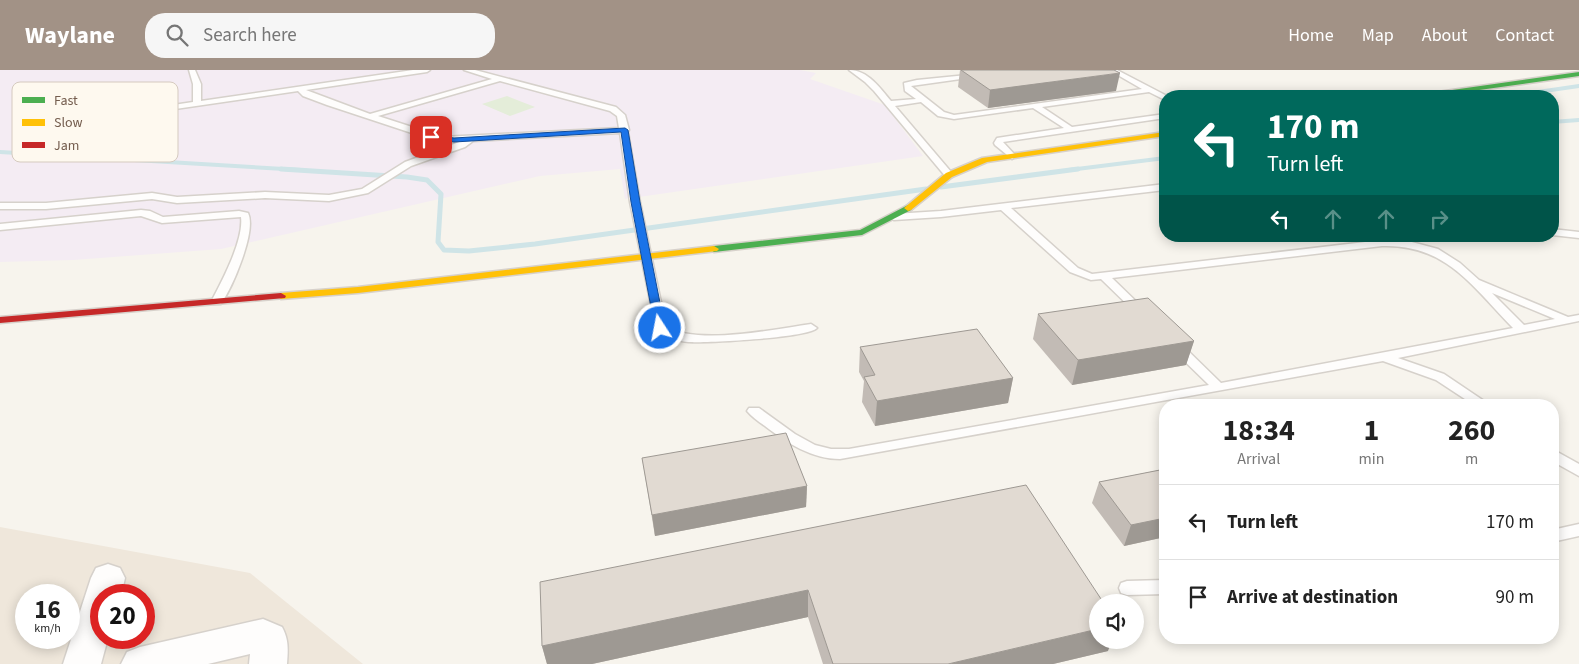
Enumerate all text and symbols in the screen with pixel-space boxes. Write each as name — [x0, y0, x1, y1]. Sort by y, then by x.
search box — [145, 13, 495, 58]
text: Waylane — [25, 18, 115, 53]
icon: search — [163, 21, 191, 49]
text: Search here — [203, 22, 297, 49]
text: Home — [1288, 23, 1334, 48]
text: Map — [1362, 23, 1394, 48]
text: About — [1422, 23, 1467, 48]
text: Contact — [1495, 23, 1554, 48]
legend — [12, 82, 178, 162]
text: Fast — [54, 91, 78, 111]
text: 170 m — [1267, 102, 1359, 152]
icon: left — [1184, 110, 1249, 175]
text: Slow — [54, 113, 83, 133]
pin — [410, 116, 452, 158]
icon: arrive — [417, 123, 445, 151]
text: Jam — [54, 136, 79, 156]
text: Turn left — [1267, 148, 1343, 180]
icon: left — [1266, 205, 1294, 233]
icon: ahead — [1319, 205, 1347, 233]
icon: ahead — [1372, 205, 1400, 233]
icon: right — [1425, 205, 1453, 233]
position arrow — [633, 301, 685, 353]
text: 18:34 — [1223, 409, 1295, 452]
text: 1 — [1363, 409, 1379, 452]
text: 260 — [1448, 409, 1495, 452]
text: Arrival — [1237, 448, 1280, 470]
text: min — [1358, 448, 1384, 470]
text: m — [1465, 448, 1478, 470]
icon: left — [1184, 508, 1212, 536]
text: Turn left — [1227, 509, 1298, 536]
text: 170 m — [1486, 509, 1534, 536]
icon: arrive — [1184, 583, 1212, 611]
speed limit sign: 20 — [90, 584, 155, 649]
text: Arrive at destination — [1227, 584, 1398, 611]
text: 90 m — [1496, 584, 1534, 611]
text: 16 — [34, 592, 61, 628]
map controls — [1089, 594, 1144, 649]
button: sound — [1089, 594, 1144, 649]
text: km/h — [34, 620, 61, 637]

